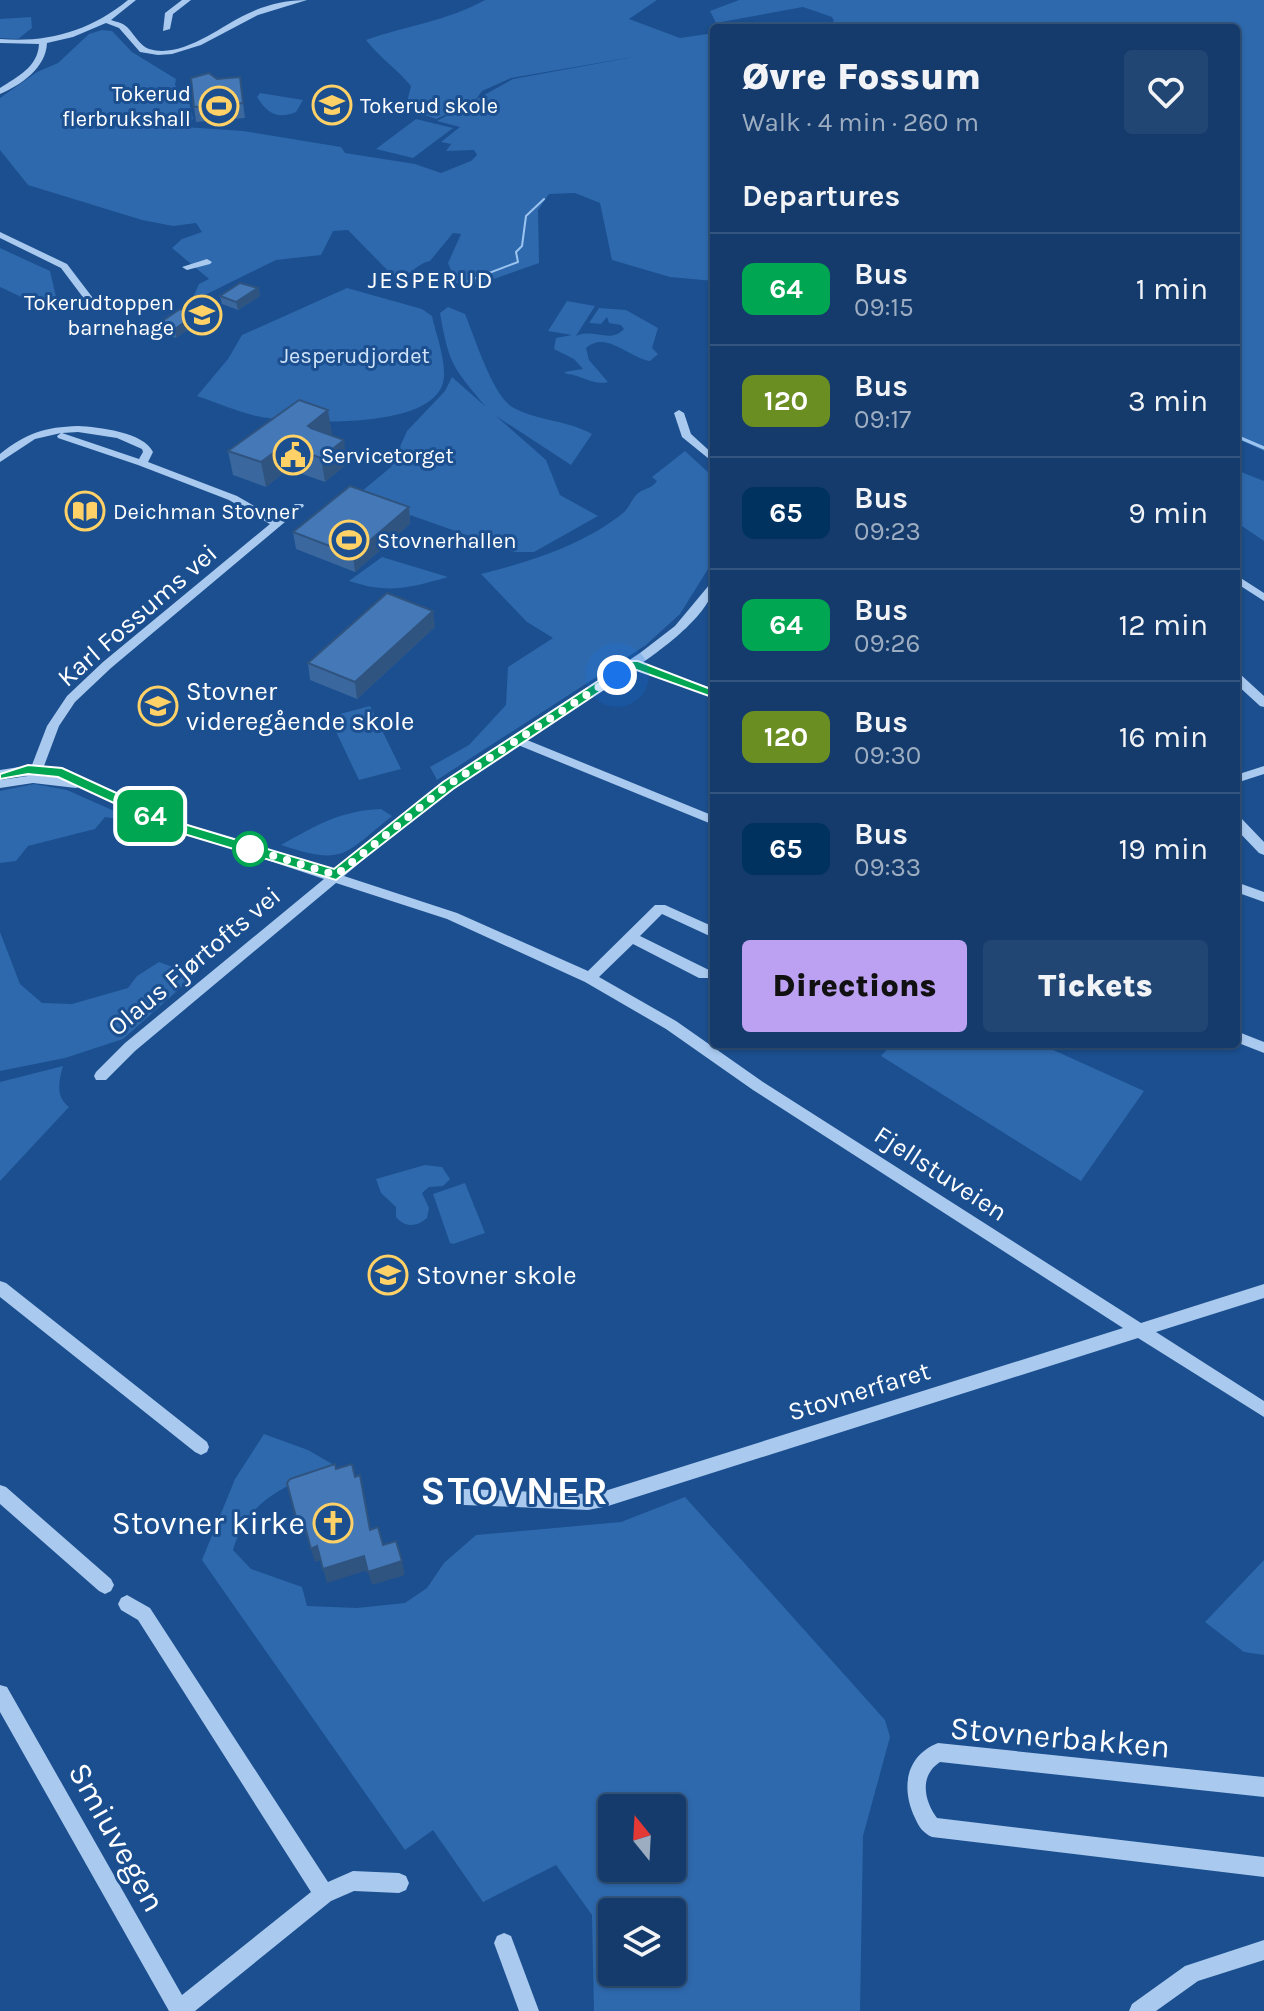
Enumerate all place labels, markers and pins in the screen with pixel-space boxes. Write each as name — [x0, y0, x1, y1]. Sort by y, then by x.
place label: Tokerud flerbrukshall — [62, 81, 191, 132]
school or university icon: Tokerud skole — [311, 84, 353, 126]
sports icon: Tokerud flerbrukshall — [198, 85, 240, 127]
place label: Tokerud skole — [360, 93, 498, 119]
place label: Tokerudtoppen barnehage — [24, 290, 174, 341]
school or university icon: Tokerudtoppen barnehage — [181, 294, 223, 336]
public building icon: Servicetorget — [272, 434, 314, 476]
place label: Servicetorget — [321, 443, 454, 469]
library icon: Deichman Stovner — [64, 490, 106, 532]
place label: Deichman Stovner — [113, 499, 298, 525]
sports icon: Stovnerhallen — [328, 519, 370, 561]
place label: Stovnerhallen — [377, 528, 516, 554]
place label: Stovner videregående skole — [186, 676, 414, 737]
school or university icon: Stovner videregående skole — [137, 685, 179, 727]
unlabelled marker — [233, 832, 267, 866]
school or university icon: Stovner skole — [367, 1254, 409, 1296]
place label: Stovner skole — [416, 1260, 577, 1291]
church icon: Stovner kirke — [312, 1502, 354, 1544]
place label: Stovner kirke — [112, 1505, 305, 1542]

